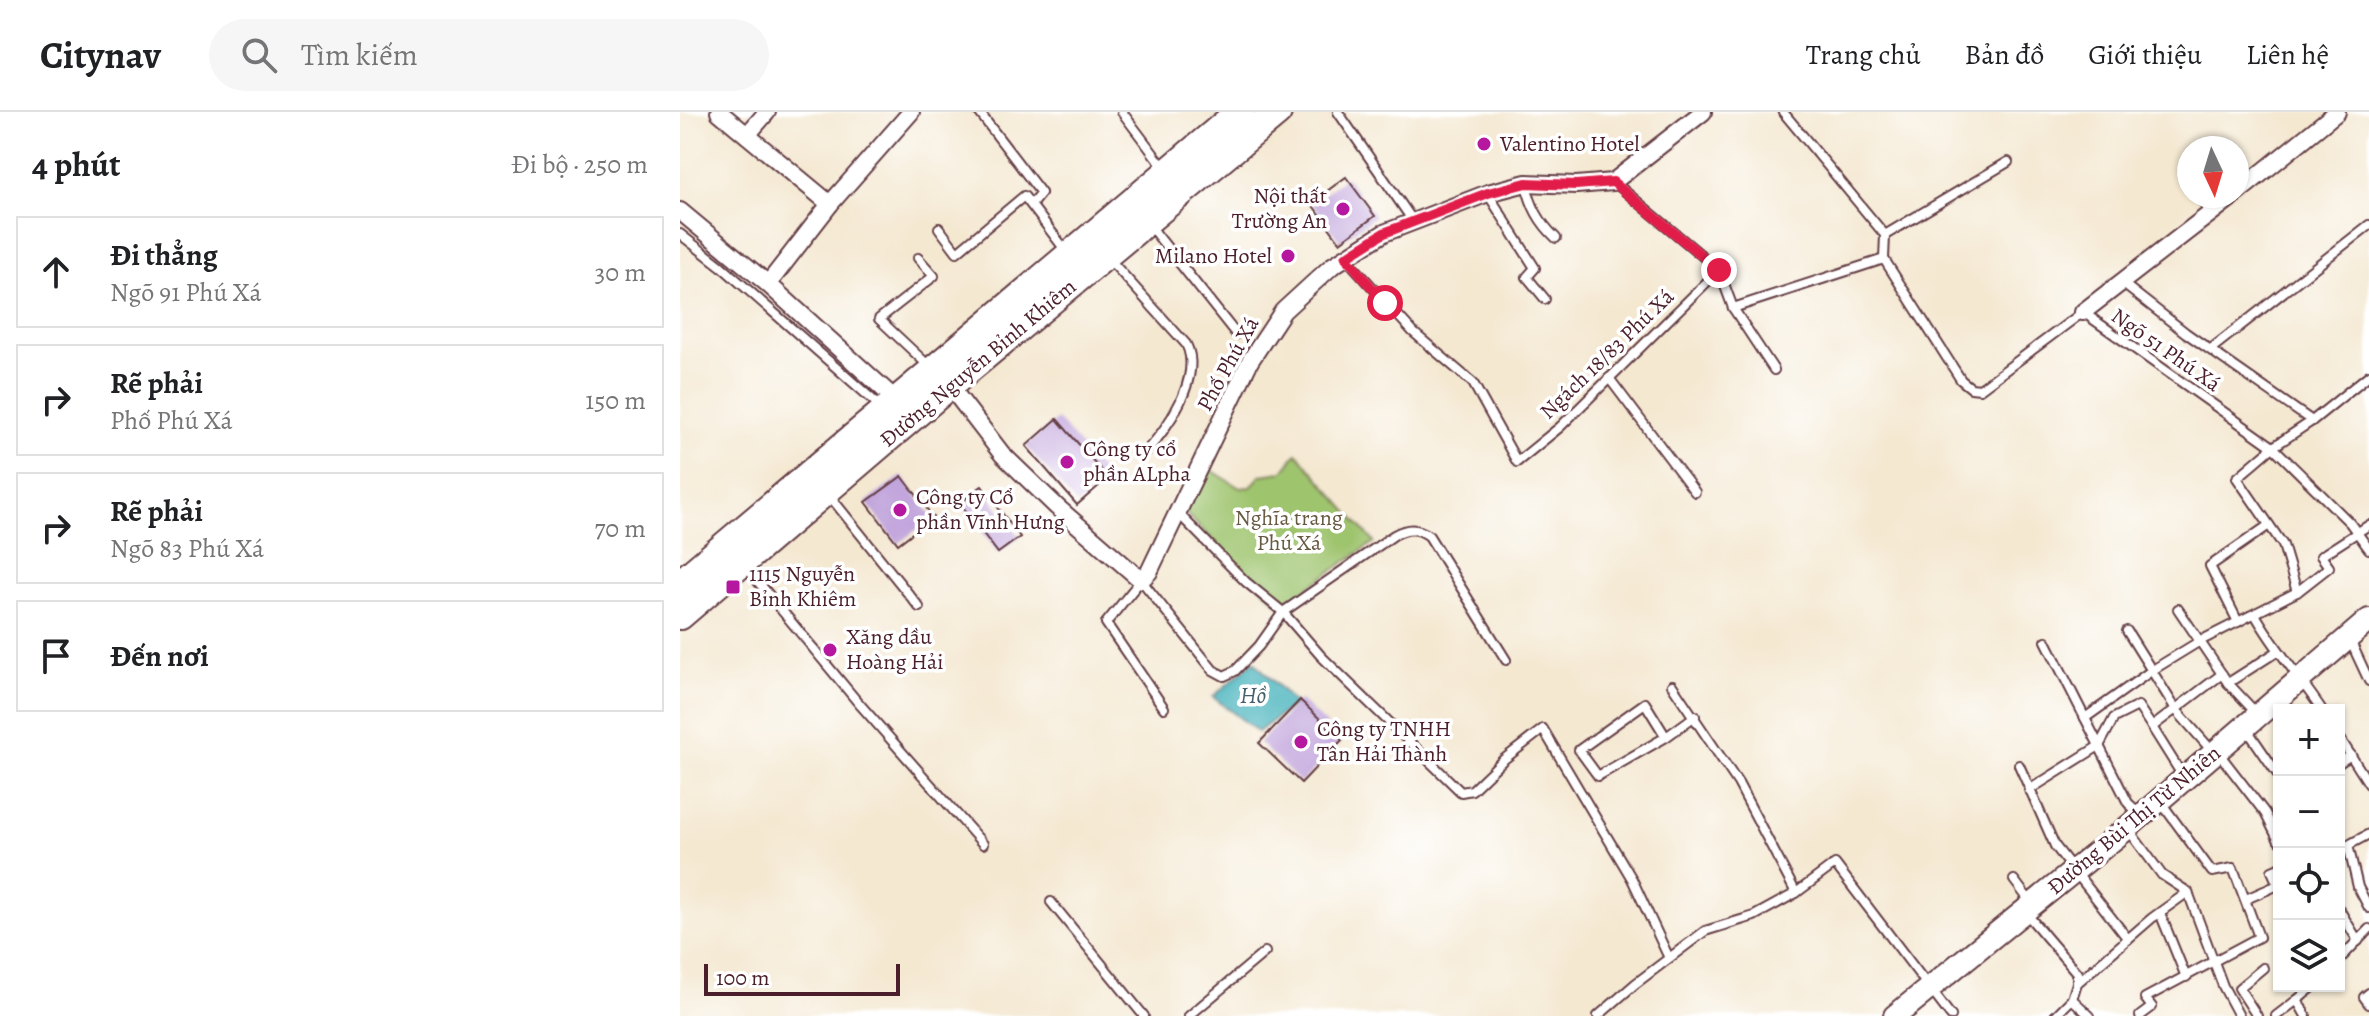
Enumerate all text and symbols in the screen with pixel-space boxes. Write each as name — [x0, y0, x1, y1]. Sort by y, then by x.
search box — [209, 19, 769, 91]
text: Citynav — [40, 29, 161, 81]
icon: search — [237, 33, 281, 77]
text: Tìm kiếm — [301, 35, 418, 75]
text: Trang chủ — [1806, 36, 1921, 74]
text: Bản đồ — [1965, 36, 2044, 74]
text: Giới thiệu — [2088, 36, 2202, 74]
text: Liên hệ — [2246, 36, 2329, 74]
place label: Valentino Hotel — [1499, 129, 1640, 159]
marker: Valentino Hotel — [1475, 135, 1493, 153]
north arrow — [2177, 136, 2249, 208]
text: 4 phút — [32, 141, 120, 188]
text: Đi bộ · 250 m — [511, 147, 648, 182]
place label: Nội thất Trường An — [1232, 181, 1327, 236]
marker: Nội thất Trường An — [1334, 200, 1352, 218]
text: Đi thẳng — [110, 235, 218, 275]
place label: Milano Hotel — [1155, 241, 1272, 271]
marker: Milano Hotel — [1279, 247, 1297, 265]
icon: ahead — [34, 250, 78, 294]
route end — [1701, 252, 1737, 288]
text: 30 m — [595, 255, 646, 290]
street label: Đường Nguyễn Bỉnh Khiêm — [873, 272, 1083, 454]
text: Ngõ 91 Phú Xá — [110, 275, 262, 310]
street label: Ngách 18/83 Phú Xá — [1533, 282, 1681, 426]
route start — [1367, 285, 1403, 321]
street label: Ngõ 51 Phú Xá — [2105, 301, 2227, 399]
street label: Phố Phú Xá — [1190, 311, 1267, 417]
text: Rẽ phải — [110, 363, 203, 403]
icon: right — [34, 378, 78, 422]
text: 150 m — [585, 383, 646, 418]
text: Phố Phú Xá — [110, 403, 233, 438]
place label: Công ty cổ phần ALpha — [1083, 434, 1191, 489]
marker: Công ty cổ phần ALpha — [1058, 453, 1076, 471]
place label: Công ty Cổ phần Vĩnh Hưng — [916, 482, 1065, 537]
text: Rẽ phải — [110, 491, 203, 531]
marker: Công ty Cổ phần Vĩnh Hưng — [891, 501, 909, 519]
park label: Nghĩa trang Phú Xá — [1235, 503, 1343, 558]
icon: right — [34, 506, 78, 550]
text: 70 m — [594, 511, 646, 546]
text: Ngõ 83 Phú Xá — [110, 531, 264, 566]
place label: 1115 Nguyễn Bỉnh Khiêm — [749, 559, 856, 614]
marker: 1115 Nguyễn Bỉnh Khiêm — [724, 578, 742, 596]
place label: Xăng dầu Hoàng Hải — [846, 622, 943, 677]
icon: arrive — [34, 634, 78, 678]
text: Đến nơi — [110, 636, 209, 676]
marker: Xăng dầu Hoàng Hải — [821, 641, 839, 659]
water label: Hồ — [1240, 679, 1267, 711]
map controls — [2273, 704, 2345, 992]
button: + — [2273, 704, 2345, 776]
place label: Công ty TNHH Tân Hải Thành — [1317, 714, 1451, 769]
marker: Công ty TNHH Tân Hải Thành — [1292, 733, 1310, 751]
street label: Đường Bùi Thị Từ Nhiên — [2041, 738, 2227, 902]
button: − — [2273, 776, 2345, 848]
button: locate — [2273, 848, 2345, 920]
button: layers — [2273, 920, 2345, 992]
scale bar — [704, 960, 900, 996]
text: 100 m — [716, 963, 770, 993]

